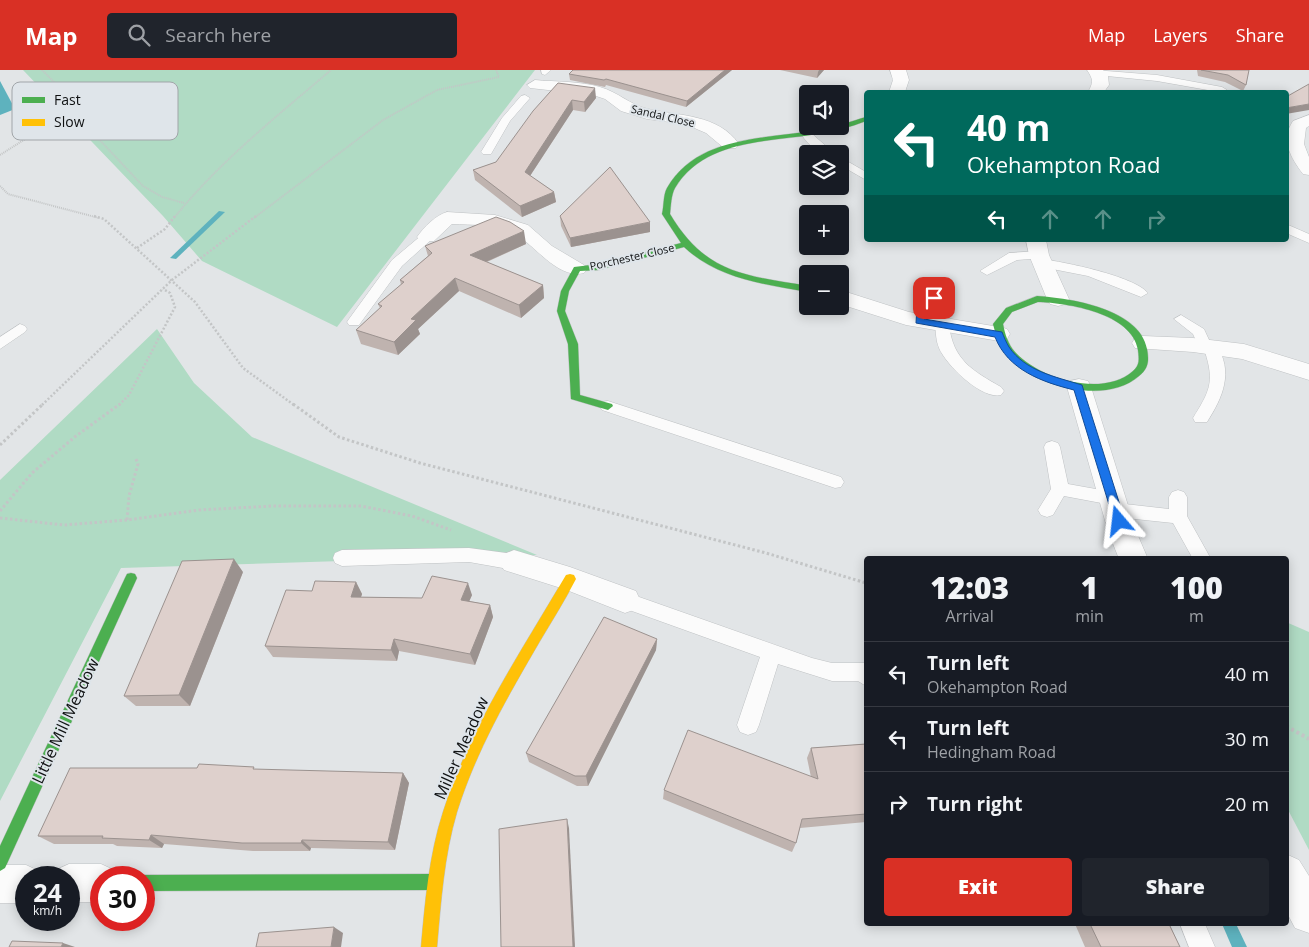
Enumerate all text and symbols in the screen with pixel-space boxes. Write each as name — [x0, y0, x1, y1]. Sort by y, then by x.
search box — [107, 13, 457, 58]
text: Map — [25, 19, 77, 52]
icon: search — [125, 21, 153, 49]
text: Search here — [165, 22, 271, 48]
text: Map — [1088, 23, 1125, 47]
text: Layers — [1153, 23, 1208, 47]
text: Share — [1236, 23, 1284, 47]
legend — [12, 82, 178, 140]
map controls — [799, 85, 849, 315]
button: sound — [799, 85, 849, 135]
text: Fast — [54, 90, 81, 109]
street label: Sandal Close — [630, 101, 697, 130]
text: 40 m — [967, 104, 1050, 151]
icon: left — [884, 110, 949, 175]
text: Slow — [54, 112, 85, 131]
button: layers — [799, 145, 849, 195]
text: Okehampton Road — [967, 149, 1160, 179]
button: + — [799, 205, 849, 255]
icon: left — [983, 205, 1011, 233]
icon: ahead — [1036, 205, 1064, 233]
icon: ahead — [1089, 205, 1117, 233]
icon: right — [1142, 205, 1170, 233]
street label: Porchester Close — [588, 239, 676, 274]
button: − — [799, 265, 849, 315]
pin — [913, 277, 955, 319]
icon: arrive — [920, 284, 948, 312]
position arrow — [1092, 494, 1144, 546]
text: 12:03 — [930, 567, 1009, 608]
text: 1 — [1081, 567, 1098, 608]
text: 100 — [1170, 567, 1223, 608]
text: Arrival — [946, 605, 994, 627]
text: min — [1075, 605, 1104, 627]
text: m — [1189, 605, 1204, 627]
text: Turn left — [927, 650, 1009, 676]
street label: Little Mill Meadow — [26, 654, 104, 787]
icon: left — [884, 660, 912, 688]
text: 40 m — [1225, 661, 1269, 687]
text: Okehampton Road — [927, 676, 1068, 698]
street label: Miller Meadow — [429, 693, 494, 803]
text: Turn left — [927, 715, 1009, 741]
icon: left — [884, 725, 912, 753]
text: 30 m — [1225, 726, 1269, 752]
text: Hedingham Road — [927, 741, 1056, 763]
icon: right — [884, 790, 912, 818]
text: Turn right — [927, 791, 1022, 817]
text: 20 m — [1225, 791, 1269, 817]
button: Exit — [884, 858, 1072, 916]
button: Share — [1082, 858, 1269, 916]
speed limit sign: 30 — [90, 866, 155, 931]
text: 24 — [33, 875, 62, 909]
text: km/h — [33, 902, 62, 919]

